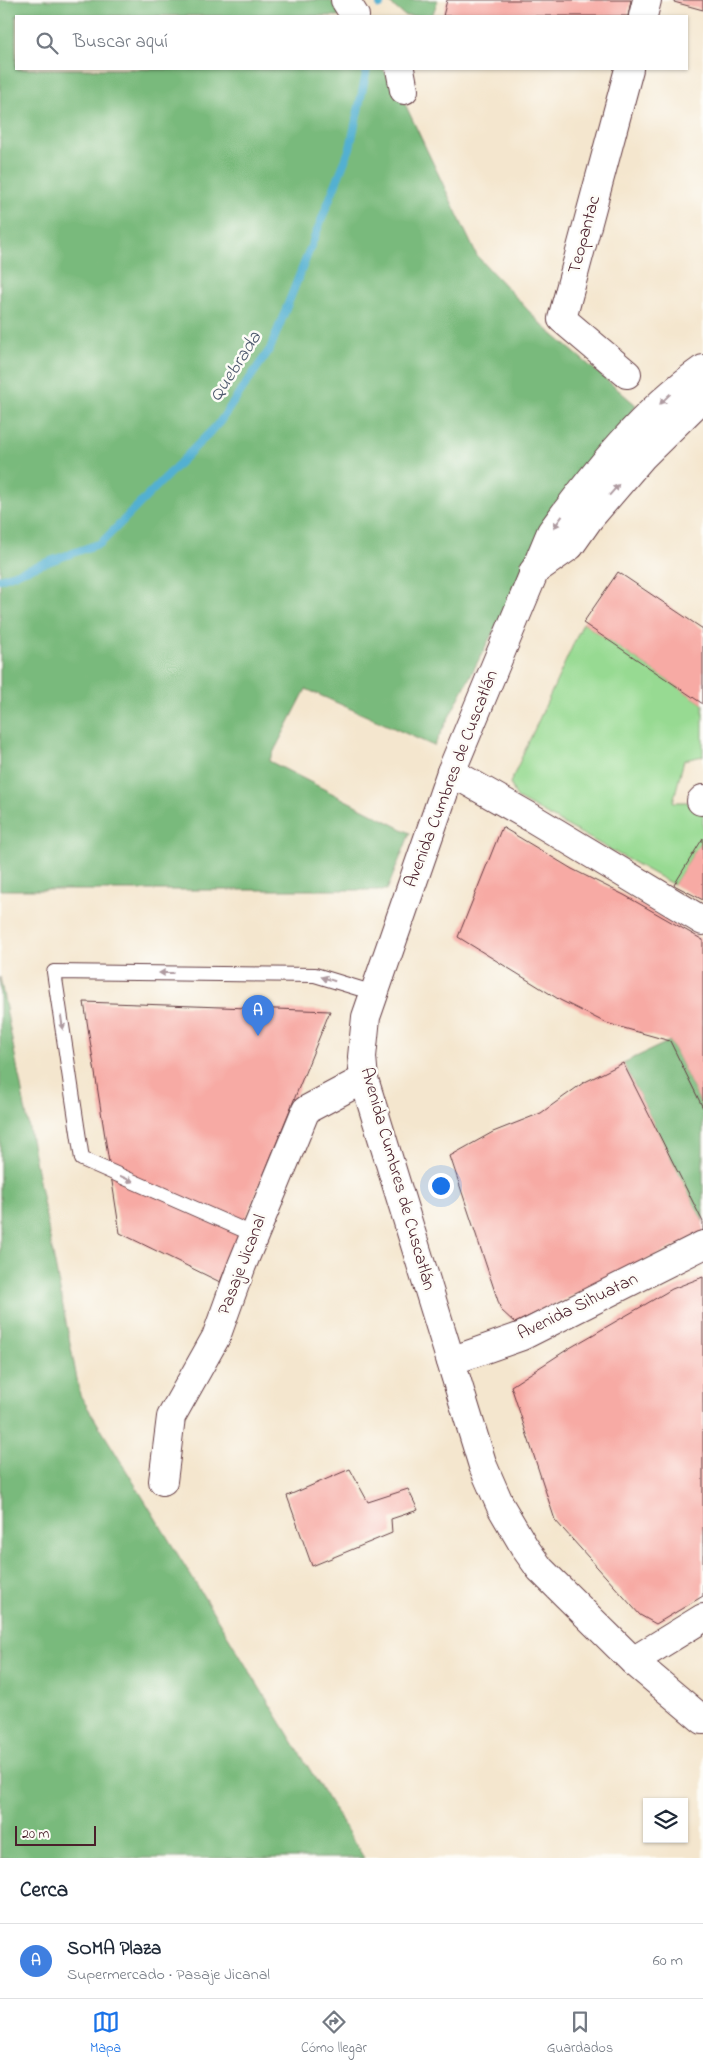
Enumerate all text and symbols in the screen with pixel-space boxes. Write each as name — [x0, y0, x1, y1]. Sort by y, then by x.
search box — [15, 15, 688, 70]
icon: search — [33, 29, 61, 57]
text: Buscar aquí — [73, 29, 168, 56]
street label: Teopantac — [562, 193, 608, 277]
water label: Quebrada — [203, 326, 269, 407]
one-way arrow — [660, 393, 672, 405]
one-way arrow — [609, 483, 620, 496]
one-way arrow — [553, 515, 564, 528]
street label: Avenida Cumbres de Cuscatlán — [399, 667, 506, 891]
one-way arrow — [157, 969, 173, 977]
one-way arrow — [320, 974, 335, 982]
pin: A — [242, 995, 274, 1036]
one-way arrow — [58, 1015, 66, 1031]
street label: Avenida Cumbres de Cuscatlán — [353, 1065, 441, 1294]
your location — [428, 1173, 454, 1199]
one-way arrow — [120, 1175, 134, 1183]
street label: Pasaje Jicanal — [212, 1211, 274, 1319]
street label: Avenida Sihuatan — [513, 1267, 643, 1347]
map controls — [643, 1798, 688, 1843]
button: layers — [643, 1798, 688, 1843]
scale bar — [15, 1823, 96, 1846]
text: 20 m — [22, 1824, 49, 1845]
text: Cerca — [20, 1876, 68, 1906]
text: SOMA Plaza — [67, 1936, 161, 1963]
text: A — [31, 1949, 41, 1973]
text: 60 m — [653, 1949, 683, 1973]
text: Supermercado · Pasaje Jicanal — [67, 1963, 270, 1987]
tab: Mapa — [90, 2008, 121, 2059]
tab: Cómo llegar — [301, 2008, 367, 2059]
tab: Guardados — [547, 2008, 613, 2059]

